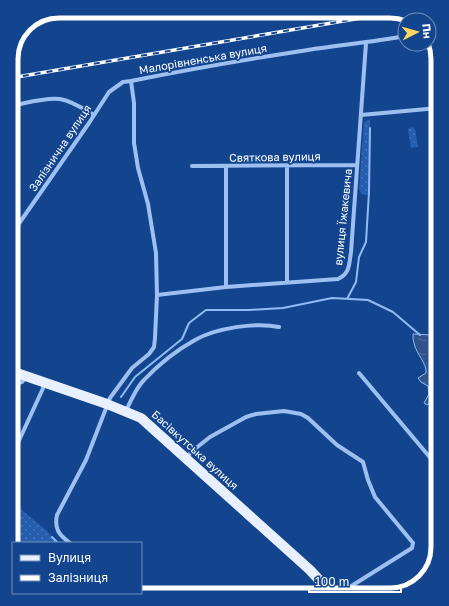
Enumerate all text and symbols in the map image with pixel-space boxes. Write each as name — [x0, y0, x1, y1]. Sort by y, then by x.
north arrow — [397, 12, 437, 52]
text: Пн — [420, 23, 435, 39]
street label: Малорівненська вулиця — [138, 41, 268, 76]
street label: Залізнична вулиця — [26, 102, 93, 194]
street label: Святкова вулиця — [229, 149, 321, 164]
street label: вулиця Їжакевича — [331, 168, 354, 266]
street label: Басівкутська вулиця — [149, 407, 241, 492]
legend — [12, 542, 142, 594]
text: Вулиця — [48, 550, 91, 565]
scale bar — [309, 568, 401, 594]
text: Залізниця — [48, 570, 108, 585]
text: 100 m — [315, 574, 349, 589]

